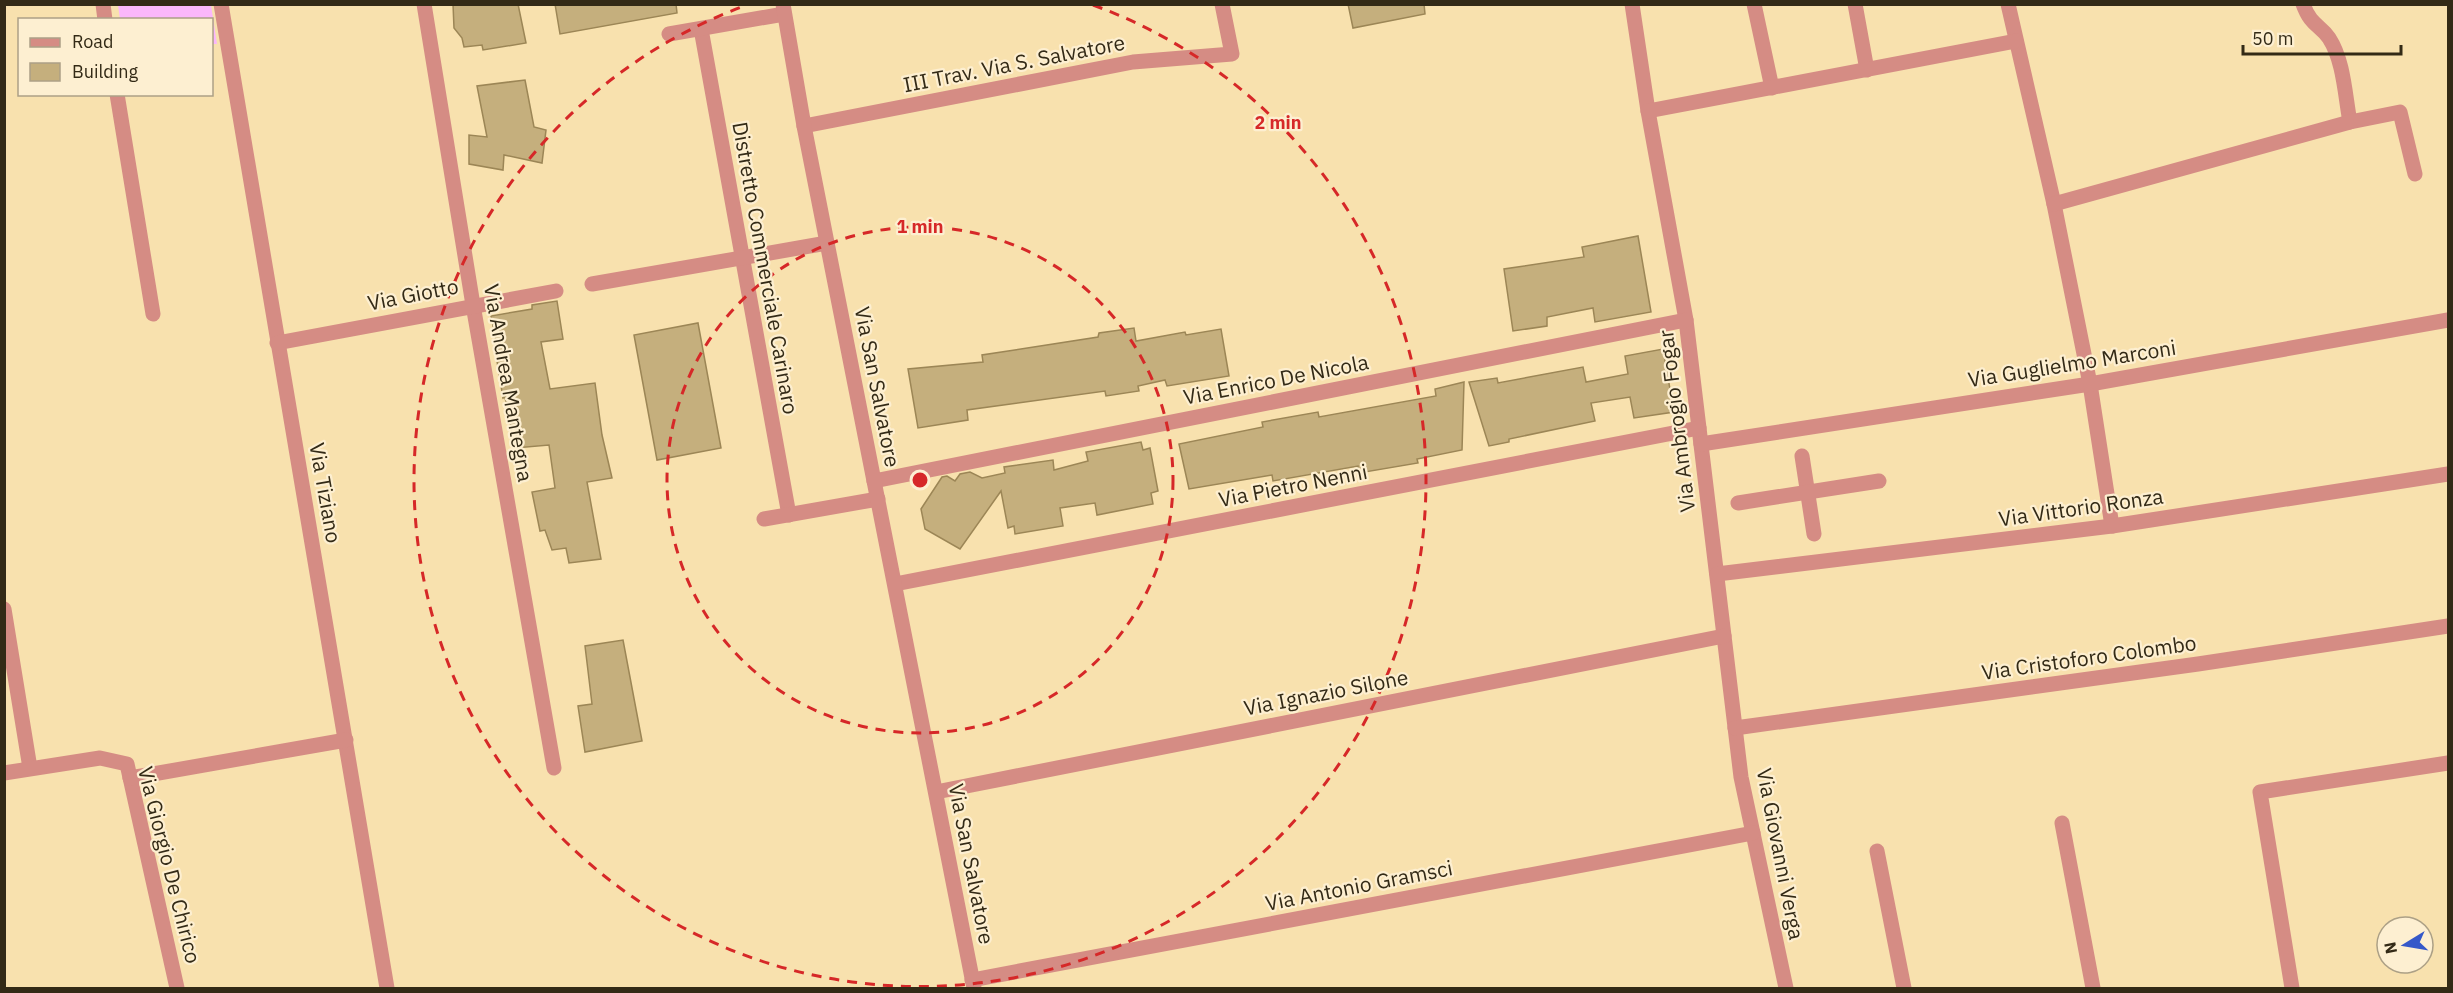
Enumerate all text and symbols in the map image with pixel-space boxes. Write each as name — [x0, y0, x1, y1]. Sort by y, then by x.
legend — [18, 18, 213, 96]
scale bar — [2243, 18, 2400, 56]
text: 50 m — [2252, 27, 2294, 50]
street label: III Trav. Via S. Salvatore — [900, 28, 1127, 98]
text: Road — [72, 30, 113, 53]
text: Building — [72, 60, 139, 83]
text: 2 min — [1254, 111, 1302, 134]
street label: Distretto Commerciale Carinaro — [726, 119, 806, 416]
text: 1 min — [896, 215, 944, 238]
street label: Via Giotto — [365, 271, 461, 317]
street label: Via Andrea Mantegna — [478, 282, 540, 484]
street label: Via San Salvatore — [849, 304, 907, 469]
street label: Via Ambrogio Fogar — [1651, 328, 1701, 514]
street label: Via Guglielmo Marconi — [1966, 333, 2178, 393]
street label: Via Enrico De Nicola — [1181, 347, 1371, 411]
street label: Via Tiziano — [303, 440, 349, 545]
street label: Via Pietro Nenni — [1216, 457, 1370, 513]
centre of rings — [910, 470, 930, 490]
street label: Via Vittorio Ronza — [1997, 482, 2165, 532]
street label: Via Cristoforo Colombo — [1980, 628, 2198, 686]
street label: Via Ignazio Silone — [1241, 662, 1410, 722]
street label: Via Giorgio De Chirico — [132, 763, 208, 966]
street label: Via Giovanni Verga — [1751, 766, 1811, 942]
street label: Via San Salvatore — [943, 781, 1001, 946]
street label: Via Antonio Gramsci — [1263, 853, 1455, 917]
north arrow — [2375, 915, 2435, 975]
text: N — [2379, 940, 2401, 955]

